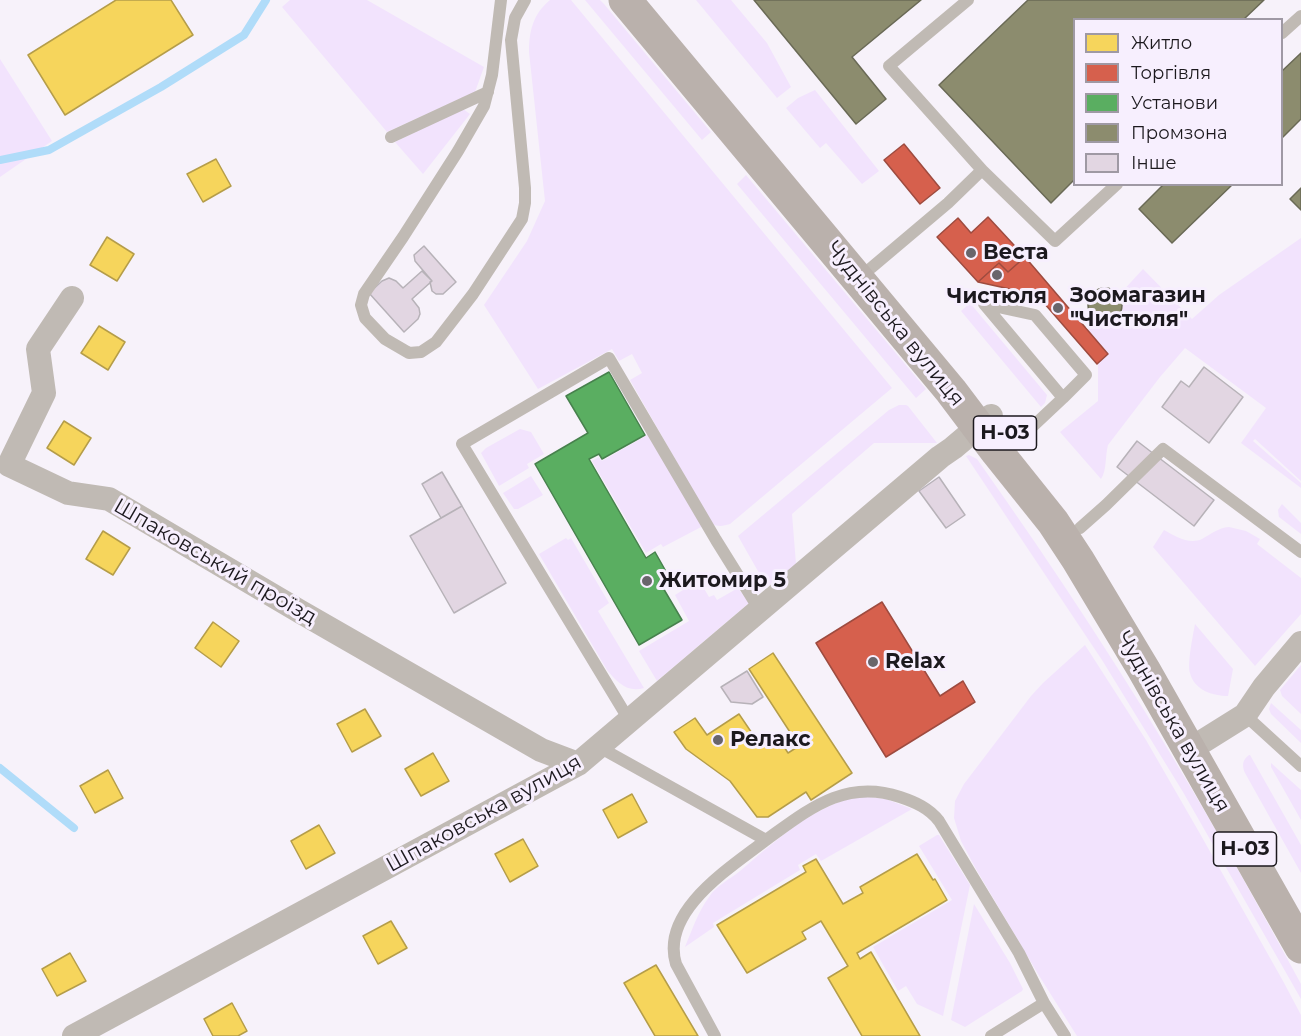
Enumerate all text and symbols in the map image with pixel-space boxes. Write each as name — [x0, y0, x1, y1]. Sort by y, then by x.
legend — [1073, 18, 1283, 186]
text: Житло — [1131, 32, 1192, 54]
text: Торгівля — [1131, 62, 1211, 84]
text: Установи — [1131, 92, 1218, 114]
text: Промзона — [1131, 122, 1228, 144]
text: Інше — [1131, 152, 1177, 174]
street label: Чуднівська вулиця — [821, 236, 969, 412]
place label: Веста — [983, 240, 1048, 266]
marker: Веста — [964, 246, 978, 260]
marker: Чистюля — [990, 268, 1004, 282]
place label: Зоомагазин "Чистюля" — [1070, 283, 1206, 333]
place label: Чистюля — [947, 284, 1047, 310]
marker: Зоомагазин "Чистюля" — [1051, 301, 1065, 315]
road number: Н-03 — [974, 416, 1036, 450]
street label: Шпаковський проїзд — [109, 494, 321, 630]
place label: Житомир 5 — [659, 568, 786, 594]
marker: Житомир 5 — [640, 574, 654, 588]
street label: Чуднівська вулиця — [1111, 627, 1235, 817]
place label: Relax — [885, 649, 945, 675]
marker: Relax — [866, 655, 880, 669]
place label: Релакс — [730, 727, 811, 753]
marker: Релакс — [711, 733, 725, 747]
street label: Шпаковська вулиця — [382, 750, 586, 878]
road number: Н-03 — [1214, 832, 1276, 866]

